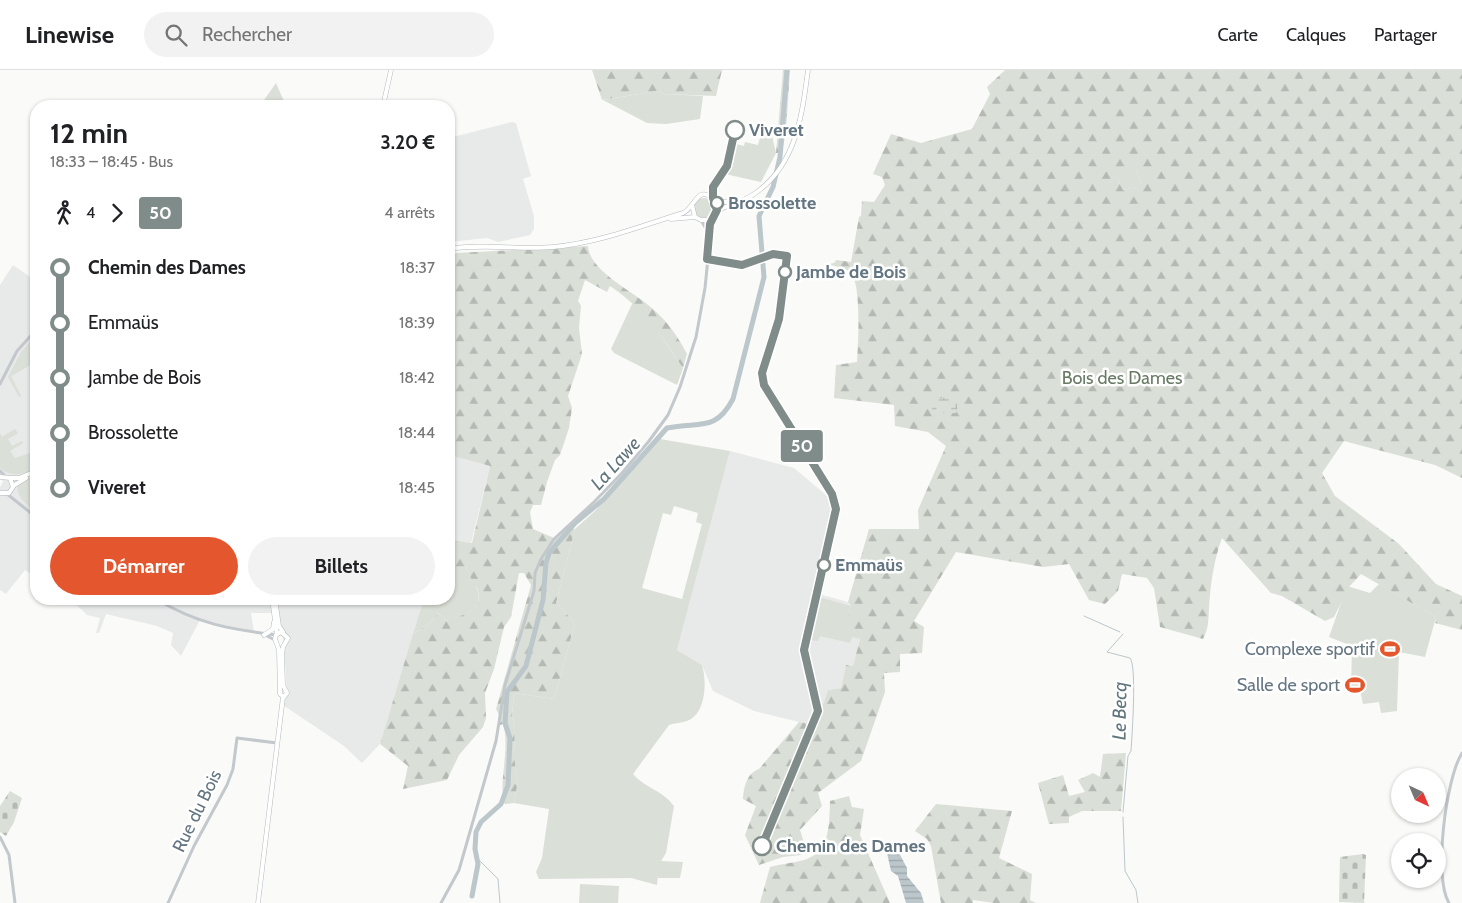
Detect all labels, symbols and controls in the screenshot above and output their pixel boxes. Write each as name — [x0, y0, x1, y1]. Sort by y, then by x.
search box — [144, 12, 494, 57]
text: Linewise — [25, 20, 114, 49]
icon: search — [162, 21, 190, 49]
text: Rechercher — [202, 23, 292, 46]
text: Carte — [1217, 24, 1258, 46]
text: Calques — [1286, 24, 1346, 46]
text: Partager — [1374, 24, 1437, 46]
text: 12 min — [50, 116, 128, 150]
place label: Viveret — [749, 119, 804, 141]
marker: Viveret — [725, 120, 745, 140]
text: 3.20 € — [381, 131, 435, 154]
text: 18:33 – 18:45 · Bus — [50, 152, 173, 171]
place label: Brossolette — [728, 192, 816, 214]
marker: Brossolette — [710, 196, 724, 210]
icon: walk — [50, 199, 78, 227]
icon: forward — [103, 199, 131, 227]
text: 50 — [149, 202, 172, 224]
text: 4 — [86, 203, 95, 222]
text: 4 arrêts — [384, 203, 435, 222]
text: Chemin des Dames — [88, 256, 246, 279]
text: 18:37 — [400, 258, 435, 277]
place label: Jambe de Bois — [795, 261, 907, 283]
marker: Jambe de Bois — [778, 265, 792, 279]
text: Emmaüs — [88, 311, 159, 334]
text: 18:39 — [399, 313, 435, 332]
text: Jambe de Bois — [88, 366, 201, 389]
park label: Bois des Dames — [1062, 367, 1182, 389]
text: 18:42 — [399, 368, 435, 387]
text: Brossolette — [88, 421, 178, 444]
text: 18:44 — [398, 423, 435, 442]
line badge: 50 — [780, 430, 824, 462]
water label: La Lawe — [586, 432, 645, 495]
text: 50 — [791, 435, 813, 457]
text: Viveret — [88, 476, 146, 499]
text: 18:45 — [399, 478, 435, 497]
button: Démarrer — [50, 537, 238, 595]
button: Billets — [248, 537, 435, 595]
place label: Emmaüs — [835, 554, 903, 576]
marker: Emmaüs — [817, 558, 831, 572]
place label: Complexe sportif — [1245, 638, 1375, 660]
sports icon: Complexe sportif — [1379, 638, 1401, 660]
place label: Salle de sport — [1237, 674, 1340, 696]
sports icon: Salle de sport — [1344, 674, 1366, 696]
water label: Le Becq — [1107, 682, 1132, 740]
street label: Rue du Bois — [168, 766, 226, 856]
north arrow — [1391, 768, 1446, 822]
map controls — [1391, 768, 1446, 888]
button: locate — [1391, 833, 1446, 888]
place label: Chemin des Dames — [776, 835, 926, 857]
marker: Chemin des Dames — [752, 836, 772, 856]

